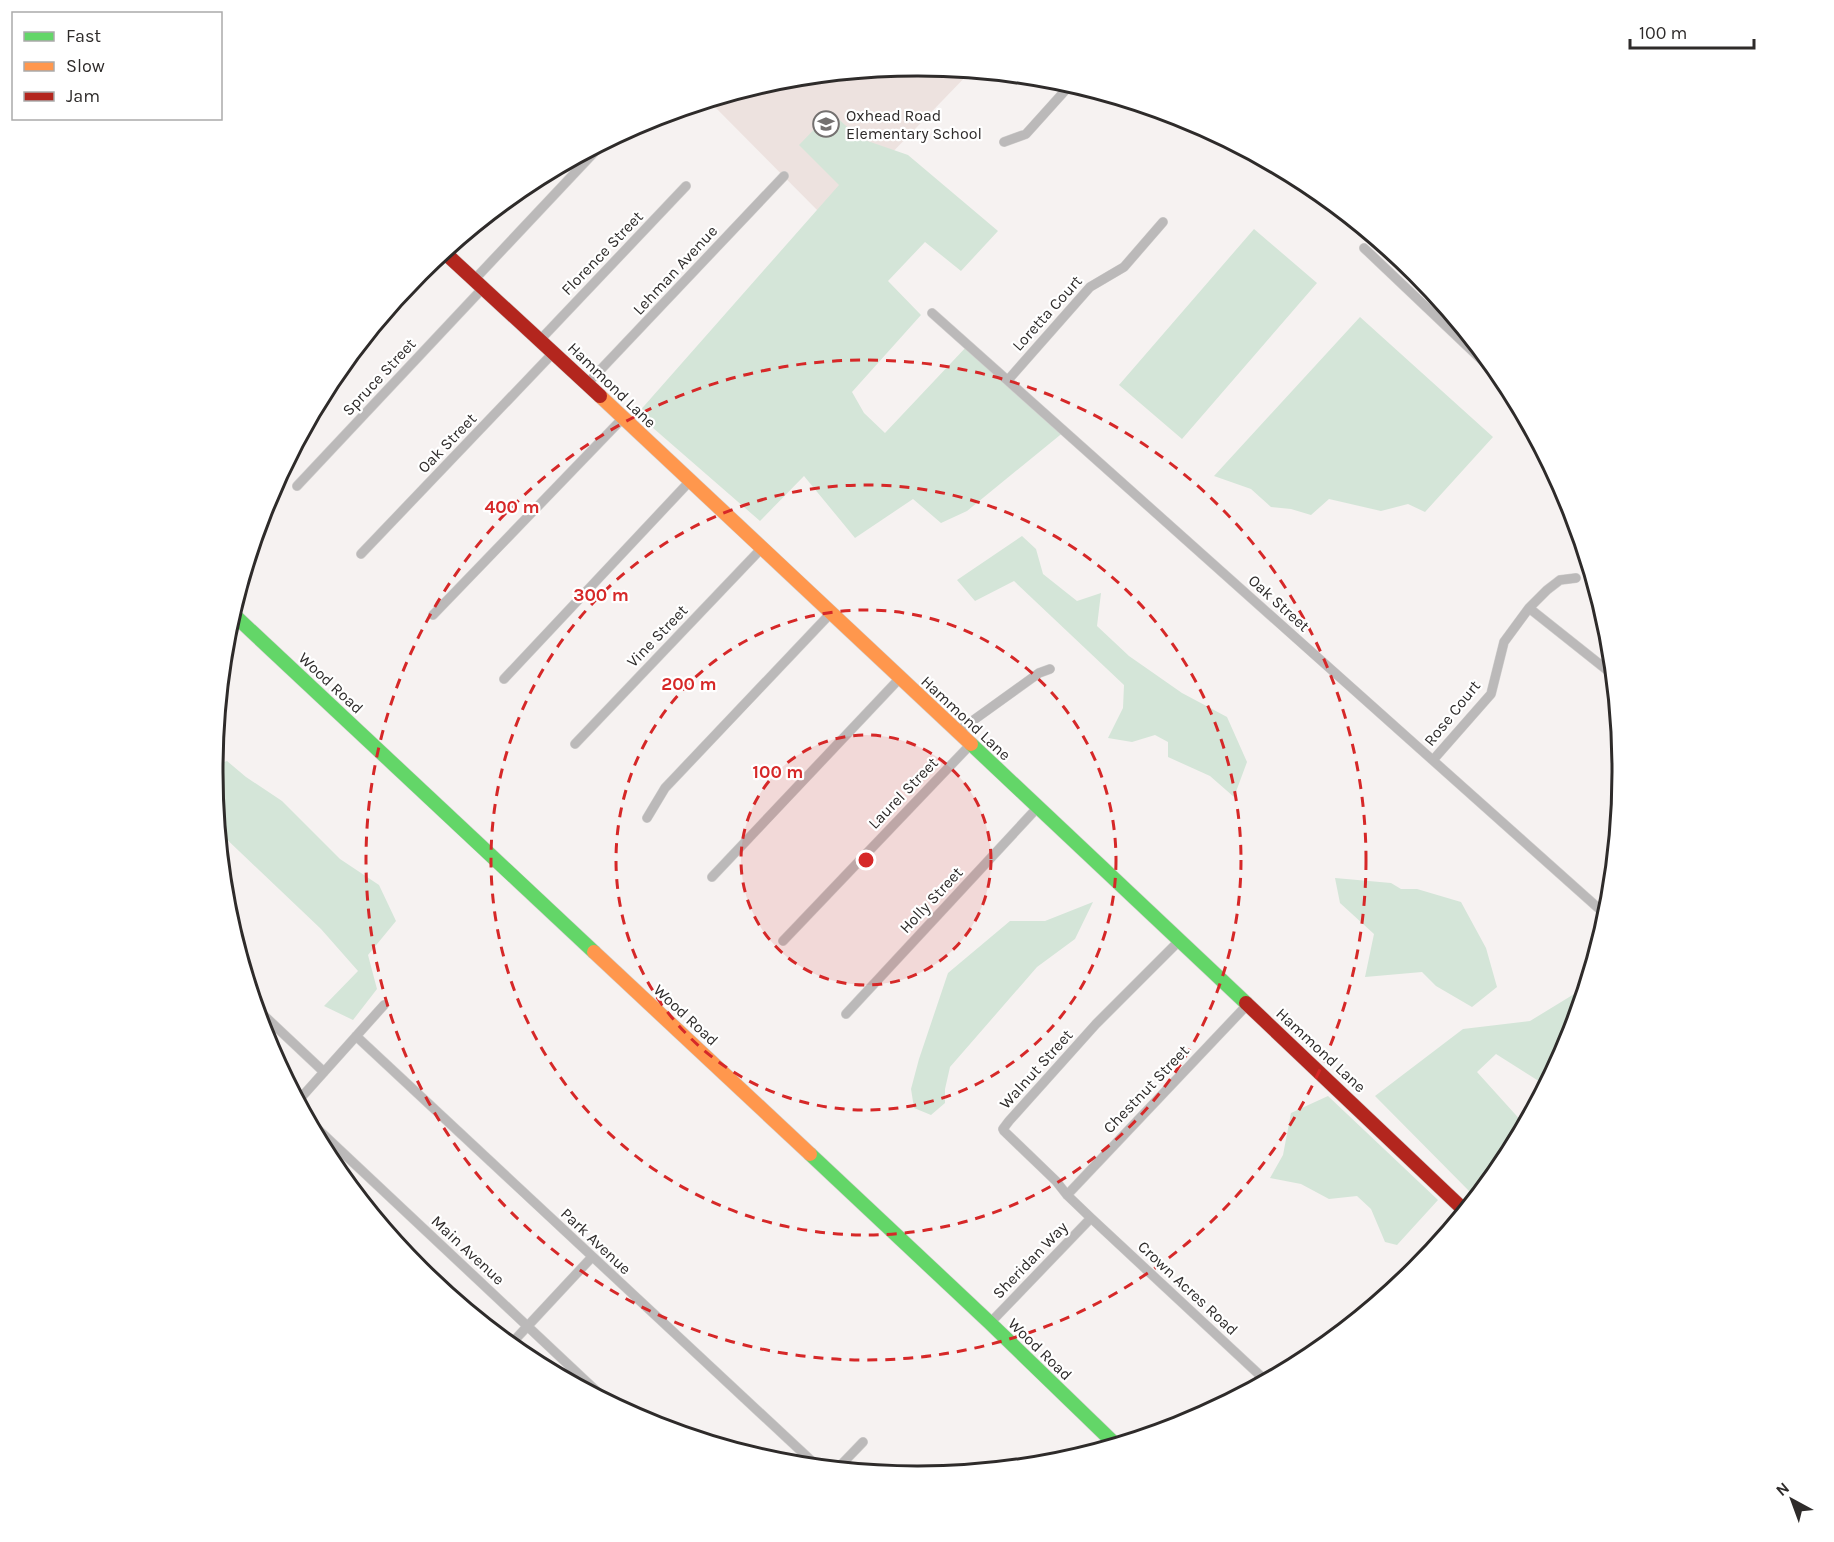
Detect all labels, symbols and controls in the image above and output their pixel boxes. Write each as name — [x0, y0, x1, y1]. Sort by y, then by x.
legend — [12, 12, 222, 120]
scale bar — [1630, 12, 1754, 50]
text: 100 m — [1639, 22, 1687, 44]
text: Fast — [66, 25, 101, 47]
text: Slow — [66, 55, 105, 77]
text: Jam — [66, 85, 100, 107]
place label: Oxhead Road Elementary School — [846, 106, 982, 143]
school or university icon: Oxhead Road Elementary School — [811, 109, 841, 139]
street label: Florence Street — [557, 207, 647, 299]
street label: Lehman Avenue — [629, 221, 721, 319]
street label: Loretta Court — [1008, 271, 1086, 355]
street label: Spruce Street — [338, 334, 420, 420]
street label: Hammond Lane — [564, 338, 660, 432]
street label: Oak Street — [414, 409, 480, 477]
text: 400 m — [484, 496, 540, 518]
street label: Oak Street — [1244, 571, 1314, 635]
text: 300 m — [573, 584, 629, 606]
street label: Vine Street — [623, 601, 691, 671]
street label: Wood Road — [295, 648, 367, 718]
street label: Hammond Lane — [917, 672, 1015, 764]
text: 200 m — [661, 673, 717, 695]
street label: Rose Court — [1420, 676, 1484, 750]
street label: Laurel Street — [864, 753, 942, 833]
text: 100 m — [753, 761, 803, 783]
centre of rings — [856, 850, 876, 870]
street label: Holly Street — [896, 863, 966, 937]
street label: Wood Road — [650, 980, 722, 1050]
street label: Hammond Lane — [1272, 1004, 1370, 1096]
street label: Walnut Street — [995, 1025, 1077, 1113]
street label: Chestnut Street — [1099, 1041, 1193, 1137]
street label: Park Avenue — [557, 1204, 635, 1278]
street label: Main Avenue — [427, 1211, 509, 1289]
street label: Sheridan Way — [988, 1217, 1072, 1303]
street label: Crown Acres Road — [1134, 1237, 1242, 1339]
street label: Wood Road — [1004, 1314, 1076, 1384]
north arrow — [1762, 1470, 1822, 1530]
text: N — [1772, 1478, 1793, 1500]

